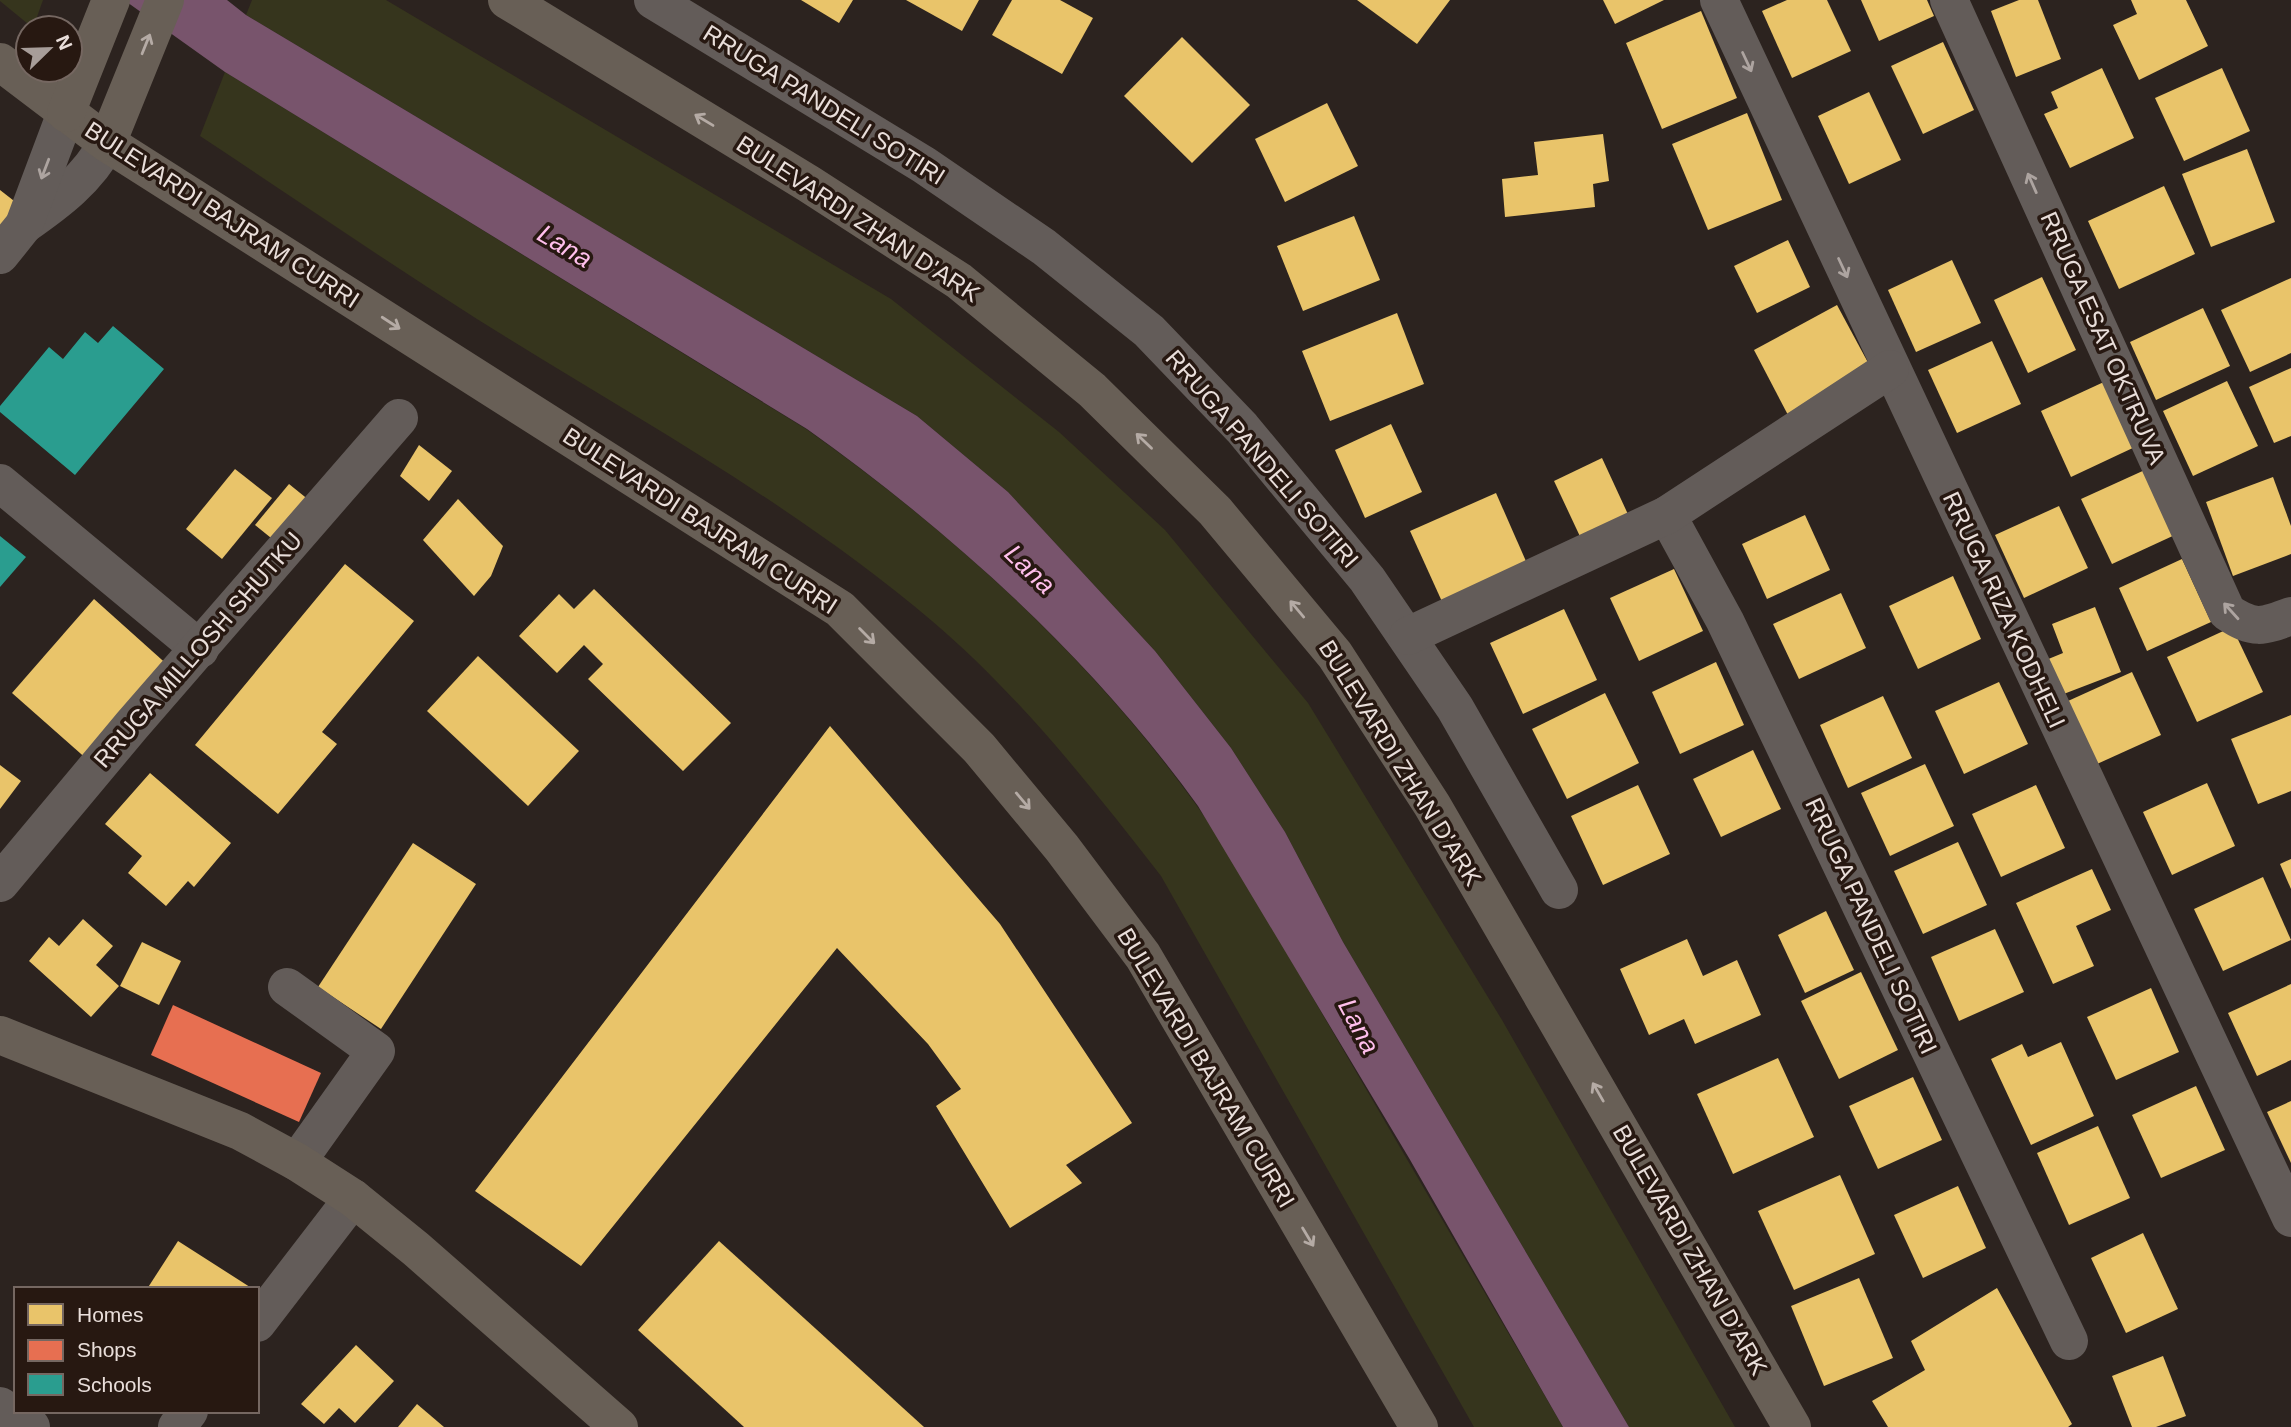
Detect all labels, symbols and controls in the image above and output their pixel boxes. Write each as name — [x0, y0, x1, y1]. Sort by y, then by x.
north arrow — [14, 14, 84, 84]
street label: RRUGA PANDELI SOTIRI — [699, 19, 950, 190]
text: N — [52, 32, 77, 53]
one-way arrow — [141, 34, 154, 56]
one-way arrow — [1741, 51, 1755, 72]
one-way arrow — [694, 113, 714, 127]
street label: BULEVARDI BAJRAM CURRI — [80, 116, 364, 313]
street label: BULEVARDI ZHAN D'ARK — [732, 130, 985, 307]
one-way arrow — [38, 158, 50, 179]
one-way arrow — [2025, 173, 2038, 194]
street label: RRUGA ESAT OKTRUVA — [2036, 207, 2171, 468]
water label: Lana — [532, 218, 598, 274]
one-way arrow — [1837, 257, 1851, 278]
one-way arrow — [380, 317, 400, 331]
street label: RRUGA PANDELI SOTIRI — [1160, 344, 1364, 573]
street label: BULEVARDI BAJRAM CURRI — [558, 422, 842, 619]
one-way arrow — [1136, 432, 1153, 449]
street label: RRUGA RIZA KODHELI — [1938, 487, 2071, 732]
street label: RRUGA MILLOSH SHUTKU — [88, 527, 307, 773]
water label: Lana — [999, 538, 1061, 600]
one-way arrow — [1289, 600, 1305, 618]
one-way arrow — [2223, 602, 2239, 620]
one-way arrow — [858, 627, 875, 644]
street label: BULEVARDI ZHAN D'ARK — [1314, 635, 1487, 890]
one-way arrow — [1015, 792, 1031, 810]
street label: RRUGA PANDELI SOTIRI — [1800, 793, 1943, 1058]
street label: BULEVARDI BAJRAM CURRI — [1112, 923, 1301, 1212]
water label: Lana — [1332, 993, 1386, 1059]
one-way arrow — [1591, 1083, 1605, 1103]
street label: BULEVARDI ZHAN D'ARK — [1608, 1120, 1773, 1380]
one-way arrow — [1301, 1226, 1315, 1246]
legend — [14, 1287, 259, 1413]
text: Homes — [77, 1303, 144, 1326]
text: Shops — [77, 1338, 137, 1361]
text: Schools — [77, 1373, 152, 1396]

